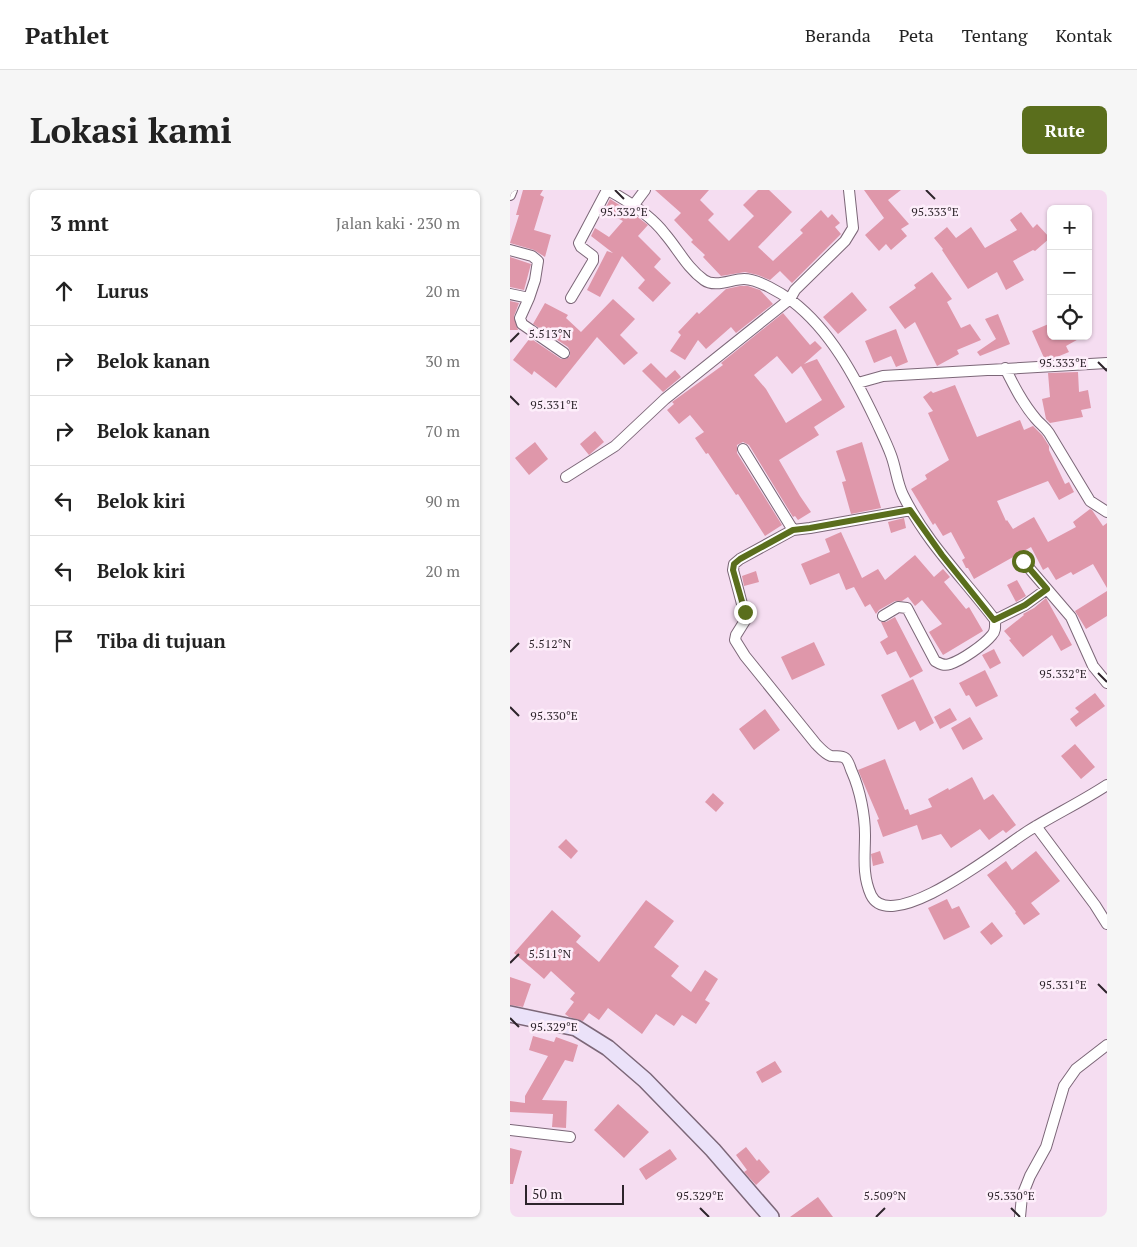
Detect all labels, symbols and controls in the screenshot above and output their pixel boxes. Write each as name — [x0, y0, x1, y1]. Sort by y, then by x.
text: Pathlet — [25, 19, 109, 51]
text: Beranda — [805, 23, 871, 47]
text: Peta — [899, 23, 934, 47]
text: Tentang — [962, 23, 1028, 47]
text: Kontak — [1056, 23, 1112, 47]
button: Rute — [1022, 106, 1107, 154]
text: Lokasi kami — [30, 107, 232, 153]
text: 95.332°E — [600, 204, 648, 219]
text: 95.333°E — [911, 204, 959, 219]
map controls — [1047, 205, 1092, 340]
button: + — [1047, 205, 1092, 250]
text: 3 mnt — [50, 209, 109, 237]
text: Jalan kaki · 230 m — [336, 212, 460, 234]
button: − — [1047, 250, 1092, 295]
icon: ahead — [50, 277, 78, 305]
text: Lurus — [97, 278, 149, 303]
text: 20 m — [425, 280, 460, 302]
button: locate — [1047, 295, 1092, 340]
text: 5.513°N — [529, 326, 572, 341]
icon: right — [50, 347, 78, 375]
text: Belok kanan — [97, 348, 210, 373]
text: 30 m — [425, 350, 460, 372]
text: 95.333°E — [1039, 355, 1087, 370]
text: 95.331°E — [530, 397, 578, 412]
icon: right — [50, 417, 78, 445]
text: Belok kanan — [97, 418, 210, 443]
text: 70 m — [425, 420, 460, 442]
icon: left — [50, 487, 78, 515]
text: Belok kiri — [97, 488, 185, 513]
text: 90 m — [425, 490, 460, 512]
route start — [1012, 550, 1035, 573]
icon: left — [50, 557, 78, 585]
text: Belok kiri — [97, 558, 185, 583]
text: 20 m — [425, 560, 460, 582]
route end — [734, 601, 757, 624]
icon: arrive — [50, 627, 78, 655]
text: Tiba di tujuan — [97, 628, 226, 653]
text: 5.512°N — [529, 636, 572, 651]
text: 95.332°E — [1039, 666, 1087, 681]
text: 95.330°E — [530, 708, 578, 723]
text: 5.511°N — [529, 946, 572, 961]
text: 95.331°E — [1039, 977, 1087, 992]
text: 95.329°E — [530, 1019, 578, 1034]
scale bar — [525, 1182, 624, 1205]
text: 50 m — [532, 1184, 562, 1203]
text: 95.329°E — [676, 1188, 724, 1203]
text: 5.509°N — [864, 1188, 907, 1203]
text: 95.330°E — [987, 1188, 1035, 1203]

